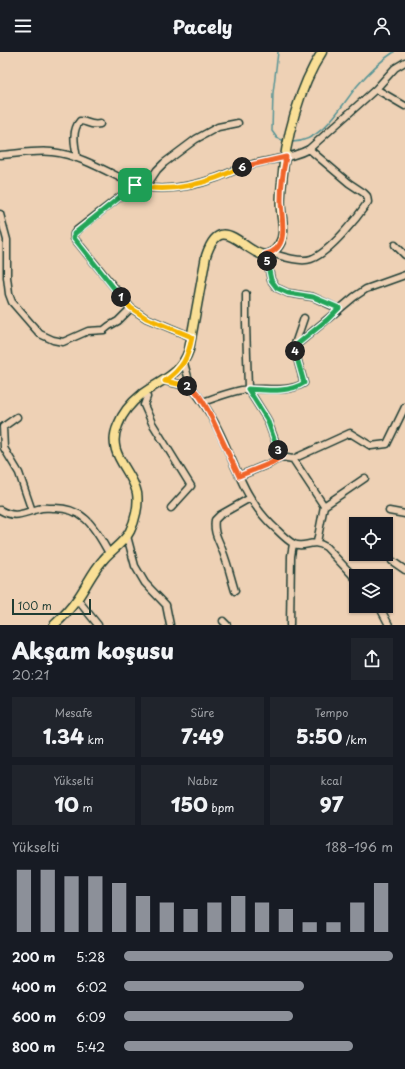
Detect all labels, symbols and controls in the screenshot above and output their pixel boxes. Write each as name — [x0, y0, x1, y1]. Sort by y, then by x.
text: Pacely — [173, 13, 232, 40]
icon: menu — [12, 15, 34, 37]
icon: person — [371, 15, 393, 37]
pin: 6 — [232, 157, 252, 177]
text: 6 — [238, 158, 246, 175]
pin — [118, 168, 152, 202]
icon: arrive — [124, 174, 146, 196]
pin: 5 — [257, 251, 277, 271]
text: 5 — [263, 252, 271, 269]
pin: 1 — [111, 287, 131, 307]
text: 1 — [118, 288, 124, 305]
pin: 4 — [285, 341, 305, 361]
text: 4 — [291, 342, 299, 359]
pin: 2 — [177, 376, 197, 396]
text: 2 — [183, 377, 191, 394]
pin: 3 — [268, 440, 288, 460]
text: 3 — [274, 441, 282, 458]
map controls — [349, 517, 393, 613]
button: locate — [349, 517, 393, 561]
button: layers — [349, 569, 393, 613]
scale bar — [12, 597, 91, 616]
text: 100 m — [18, 597, 52, 614]
text: Akşam koşusu — [12, 633, 174, 666]
button: share — [351, 638, 393, 680]
text: 20:21 — [12, 665, 49, 684]
text: Mesafe — [55, 704, 92, 721]
text: Süre — [190, 704, 215, 721]
text: Tempo — [315, 704, 348, 721]
text: 1.34 — [43, 721, 84, 751]
text: 7:49 — [181, 721, 224, 751]
text: 5:50 — [296, 721, 342, 751]
text: km — [84, 731, 104, 748]
text: /km — [342, 731, 367, 748]
text: Yükselti — [53, 772, 94, 789]
text: Nabız — [187, 772, 218, 789]
text: kcal — [321, 772, 342, 789]
text: 10 — [54, 789, 79, 819]
text: 150 — [171, 789, 208, 819]
text: 97 — [320, 789, 343, 819]
text: m — [79, 799, 93, 816]
text: bpm — [208, 799, 234, 816]
text: Yükselti — [12, 837, 60, 856]
text: 188–196 m — [325, 837, 393, 856]
text: 200 m — [12, 947, 56, 966]
text: 5:28 — [76, 947, 105, 966]
text: 400 m — [12, 977, 56, 996]
text: 6:02 — [76, 977, 107, 996]
text: 600 m — [12, 1007, 56, 1026]
text: 6:09 — [76, 1007, 106, 1026]
text: 800 m — [12, 1037, 55, 1056]
text: 5:42 — [76, 1037, 105, 1056]

